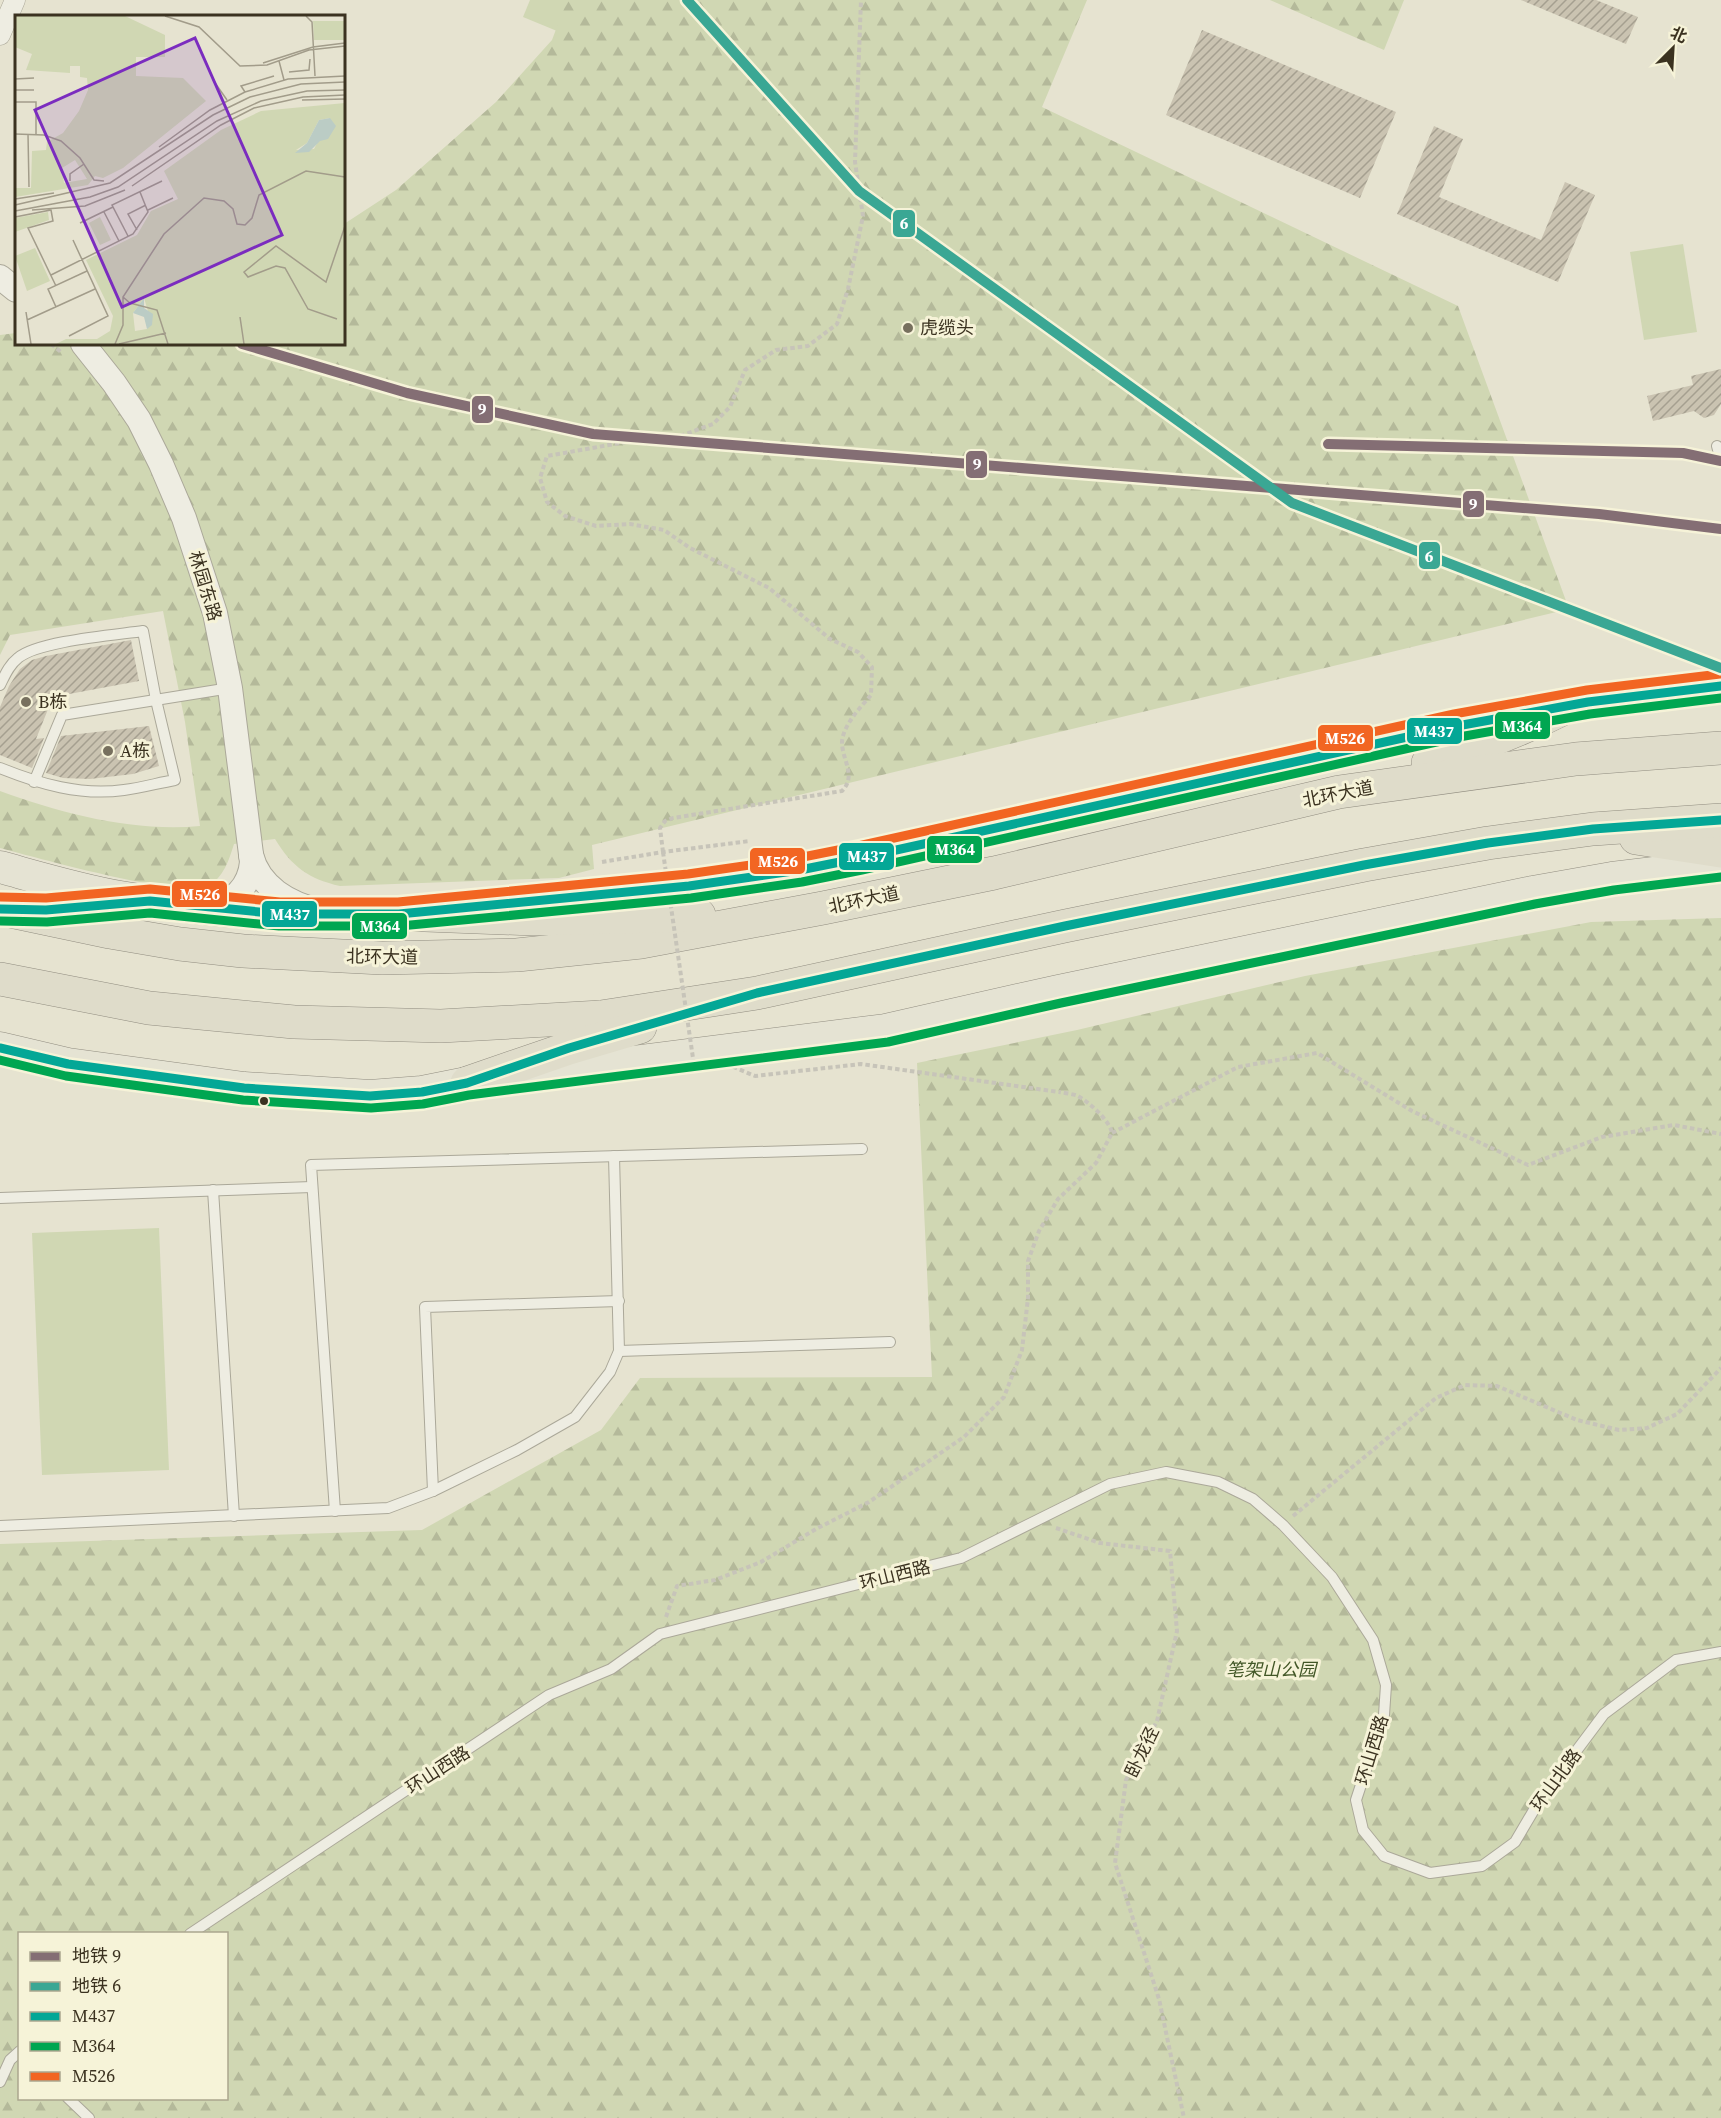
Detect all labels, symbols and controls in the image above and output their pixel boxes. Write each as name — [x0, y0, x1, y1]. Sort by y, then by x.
inset map — [15, 15, 345, 345]
north arrow — [1643, 18, 1703, 78]
text: 北 — [1667, 21, 1691, 48]
line badge: 6 — [892, 209, 916, 238]
text: 6 — [900, 212, 909, 234]
place label: 虎缆头 — [920, 315, 974, 340]
marker: 虎缆头 — [901, 321, 915, 335]
line badge: 9 — [471, 395, 494, 424]
text: 9 — [478, 398, 487, 420]
line badge: 9 — [965, 450, 988, 479]
text: 9 — [973, 453, 982, 475]
line badge: 9 — [1462, 490, 1485, 518]
text: 9 — [1469, 493, 1478, 515]
line badge: 6 — [1418, 541, 1441, 570]
text: 6 — [1425, 545, 1434, 567]
street label: 林园东路 — [183, 548, 228, 624]
place label: B栋 — [38, 689, 67, 714]
marker: B栋 — [19, 695, 33, 709]
line badge: M364 — [1494, 711, 1551, 740]
text: M364 — [1502, 715, 1543, 737]
line badge: M437 — [1406, 717, 1463, 745]
text: M437 — [1414, 720, 1455, 742]
line badge: M526 — [1317, 724, 1374, 752]
text: M526 — [1325, 727, 1366, 749]
place label: A栋 — [120, 738, 150, 763]
marker: A栋 — [101, 744, 115, 758]
street label: 北环大道 — [1300, 774, 1376, 813]
line badge: M364 — [926, 835, 983, 864]
text: M364 — [935, 838, 976, 860]
line badge: M437 — [838, 842, 895, 871]
text: M437 — [847, 845, 888, 867]
line badge: M526 — [749, 847, 806, 875]
text: M526 — [758, 850, 799, 872]
line badge: M526 — [171, 880, 228, 908]
street label: 北环大道 — [826, 880, 902, 919]
text: M526 — [180, 883, 221, 905]
line badge: M437 — [261, 900, 318, 928]
text: M437 — [270, 903, 311, 925]
line badge: M364 — [351, 912, 408, 940]
text: M364 — [360, 915, 401, 937]
street label: 北环大道 — [346, 943, 418, 970]
unlabelled marker — [258, 1095, 270, 1107]
street label: 环山西路 — [857, 1554, 933, 1595]
park label: 笔架山公园 — [1226, 1657, 1319, 1682]
street label: 环山西路 — [1349, 1712, 1394, 1788]
street label: 卧龙径 — [1118, 1722, 1165, 1782]
street label: 环山西路 — [401, 1739, 475, 1800]
street label: 环山北路 — [1524, 1743, 1587, 1816]
legend — [18, 1932, 228, 2100]
text: 地铁 9 — [72, 1943, 121, 1968]
text: 地铁 6 — [72, 1973, 121, 1998]
text: M437 — [72, 2003, 115, 2028]
text: M364 — [72, 2033, 115, 2058]
text: M526 — [72, 2063, 115, 2088]

